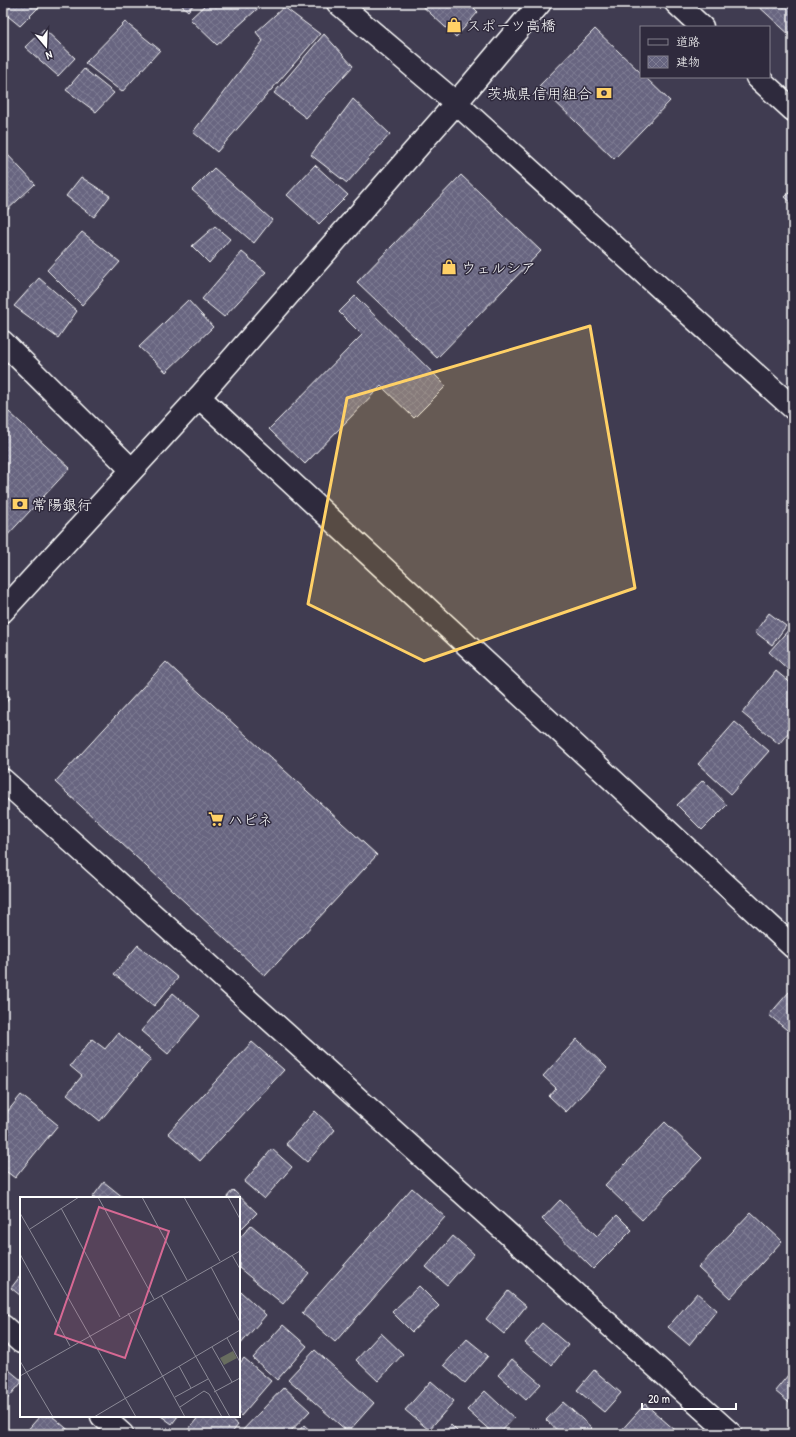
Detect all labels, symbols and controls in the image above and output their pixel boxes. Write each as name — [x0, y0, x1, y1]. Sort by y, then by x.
place label: スポーツ高橋 — [466, 15, 556, 36]
shop icon: スポーツ高橋 — [445, 16, 463, 34]
north arrow — [26, 26, 66, 66]
legend — [640, 26, 770, 78]
text: 道路 — [676, 33, 700, 50]
text: N — [44, 48, 54, 63]
text: 建物 — [676, 53, 700, 70]
place label: 茨城県信用組合 — [487, 83, 592, 104]
bank icon: 茨城県信用組合 — [595, 84, 613, 102]
place label: ウェルシア — [461, 257, 536, 278]
shop icon: ウェルシア — [440, 258, 458, 276]
place label: 常陽銀行 — [32, 494, 92, 515]
bank icon: 常陽銀行 — [11, 495, 29, 513]
place label: ハピネ — [228, 809, 273, 830]
supermarket icon: ハピネ — [207, 810, 225, 828]
inset map — [20, 1197, 240, 1417]
scale bar — [642, 1385, 736, 1411]
text: 20 m — [648, 1390, 670, 1407]

